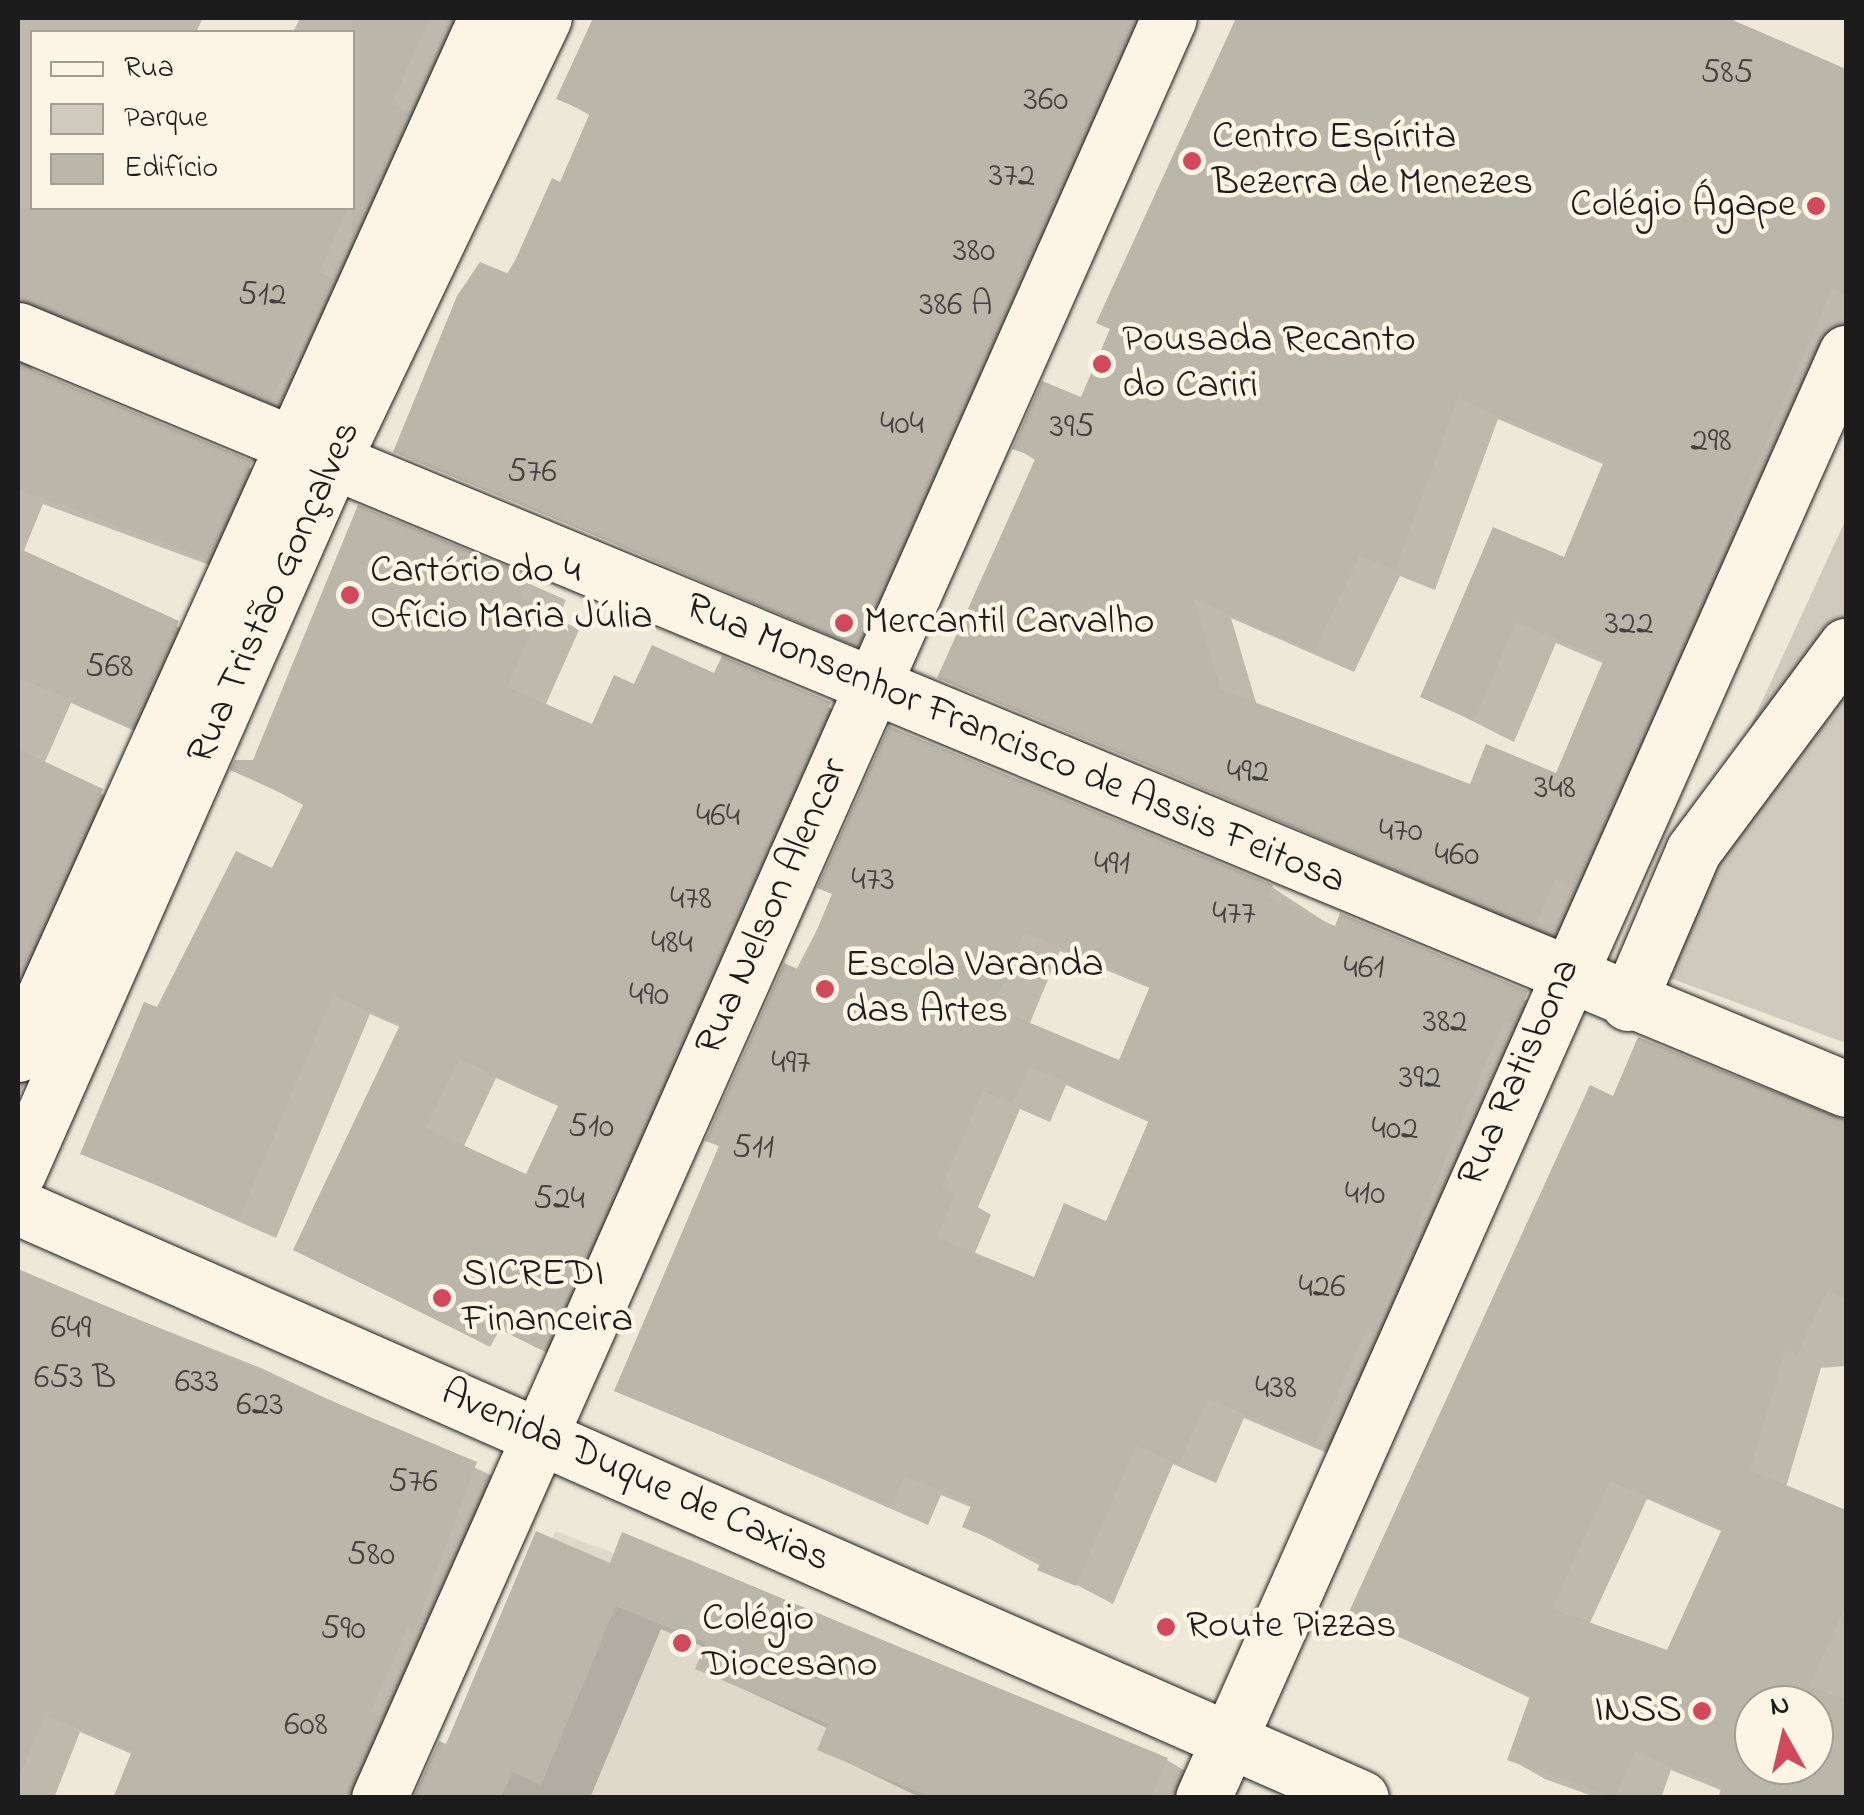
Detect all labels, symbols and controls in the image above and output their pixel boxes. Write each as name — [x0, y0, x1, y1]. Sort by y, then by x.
legend — [30, 30, 355, 210]
text: Rua — [124, 47, 174, 91]
house number: 585 — [1700, 53, 1754, 95]
house number: 360 — [1024, 80, 1068, 122]
text: Parque — [124, 97, 208, 141]
place label: Centro Espírita Bezerra de Menezes — [1212, 114, 1533, 208]
text: Edifício — [124, 147, 218, 191]
marker: Centro Espírita Bezerra de Menezes — [1181, 150, 1203, 172]
house number: 372 — [989, 156, 1035, 198]
place label: Colégio Ágape — [1570, 182, 1796, 230]
marker: Colégio Ágape — [1805, 195, 1827, 217]
house number: 380 — [953, 231, 995, 273]
house number: 512 — [238, 275, 286, 317]
house number: 386 A — [919, 285, 993, 327]
place label: Pousada Recanto do Cariri — [1122, 317, 1416, 411]
marker: Pousada Recanto do Cariri — [1091, 353, 1113, 375]
house number: 404 — [880, 404, 924, 446]
house number: 395 — [1049, 407, 1095, 449]
street label: Rua Tristão Gonçalves — [178, 414, 372, 772]
house number: 298 — [1690, 421, 1732, 463]
house number: 576 — [507, 452, 557, 494]
place label: Cartório do 4 Ofício Maria Júlia — [370, 548, 653, 642]
marker: Cartório do 4 Ofício Maria Júlia — [339, 584, 361, 606]
street label: Rua Monsenhor Francisco de Assis Feitosa — [678, 584, 1352, 906]
place label: Mercantil Carvalho — [864, 599, 1155, 647]
house number: 322 — [1604, 604, 1654, 646]
marker: Mercantil Carvalho — [833, 612, 855, 634]
house number: 568 — [85, 647, 133, 689]
street label: Rua Nelson Alencar — [686, 751, 860, 1063]
house number: 492 — [1227, 752, 1269, 794]
house number: 348 — [1534, 768, 1576, 810]
house number: 464 — [696, 796, 740, 838]
house number: 470 — [1379, 811, 1423, 853]
house number: 460 — [1435, 835, 1479, 877]
house number: 491 — [1094, 844, 1130, 886]
house number: 473 — [851, 860, 895, 902]
house number: 478 — [670, 879, 712, 921]
house number: 477 — [1212, 894, 1256, 936]
house number: 484 — [651, 923, 693, 965]
place label: Escola Varanda das Artes — [845, 942, 1103, 1036]
house number: 461 — [1344, 948, 1384, 990]
street label: Rua Ratisbona — [1448, 952, 1592, 1194]
house number: 490 — [629, 975, 669, 1017]
marker: Escola Varanda das Artes — [814, 978, 836, 1000]
house number: 382 — [1423, 1002, 1467, 1044]
house number: 497 — [771, 1043, 811, 1085]
house number: 392 — [1399, 1058, 1441, 1100]
house number: 510 — [568, 1107, 614, 1149]
house number: 402 — [1372, 1109, 1418, 1151]
house number: 511 — [732, 1128, 774, 1170]
house number: 410 — [1345, 1174, 1385, 1216]
house number: 524 — [533, 1179, 585, 1221]
place label: SICREDI Financeira — [462, 1251, 633, 1345]
house number: 426 — [1298, 1267, 1346, 1309]
marker: SICREDI Financeira — [431, 1287, 453, 1309]
house number: 649 — [51, 1308, 91, 1350]
house number: 653 B — [34, 1358, 116, 1400]
house number: 633 — [175, 1362, 219, 1404]
house number: 438 — [1255, 1368, 1297, 1410]
street label: Avenida Duque de Caxias — [433, 1370, 837, 1584]
house number: 623 — [236, 1385, 284, 1427]
house number: 576 — [388, 1462, 438, 1504]
house number: 580 — [347, 1535, 395, 1577]
place label: Colégio Diocesano — [702, 1596, 878, 1690]
place label: Route Pizzas — [1186, 1603, 1396, 1651]
house number: 590 — [320, 1609, 366, 1651]
marker: Route Pizzas — [1155, 1616, 1177, 1638]
marker: Colégio Diocesano — [671, 1632, 693, 1654]
north arrow — [1734, 1685, 1834, 1785]
text: N — [1768, 1685, 1792, 1728]
place label: INSS — [1594, 1687, 1682, 1735]
marker: INSS — [1691, 1700, 1713, 1722]
house number: 608 — [284, 1705, 328, 1747]

